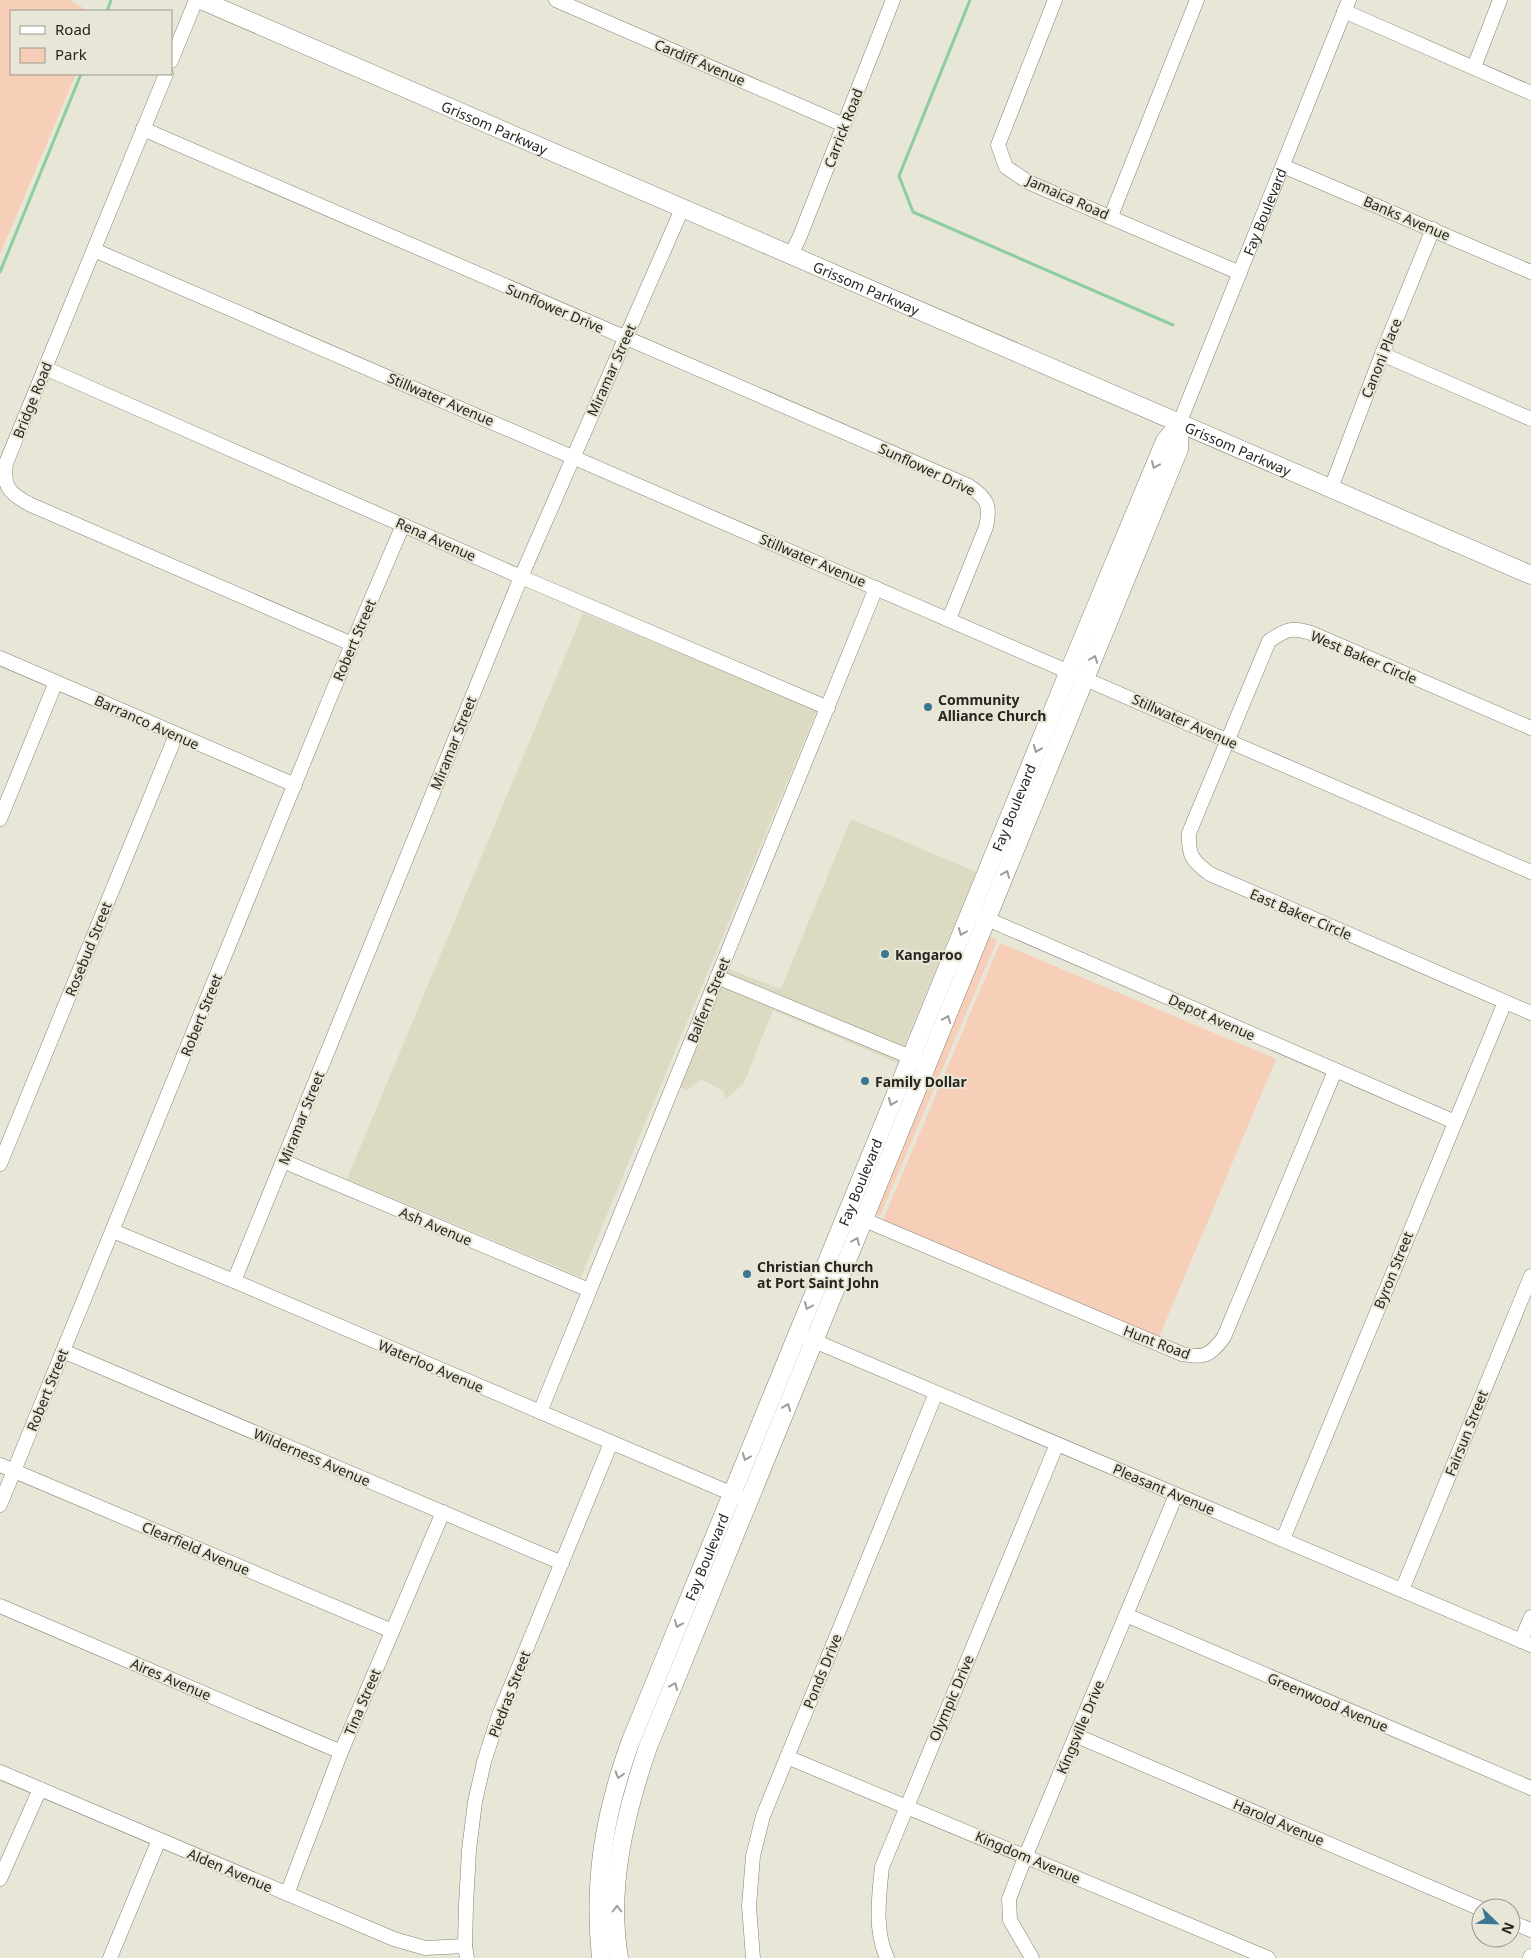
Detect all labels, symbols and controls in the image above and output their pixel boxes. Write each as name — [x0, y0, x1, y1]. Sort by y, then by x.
legend — [10, 10, 172, 75]
text: Road — [55, 19, 91, 39]
street label: Cardiff Avenue — [652, 34, 748, 90]
text: Park — [55, 44, 87, 64]
street label: Carrick Road — [819, 86, 867, 170]
street label: Grissom Parkway — [439, 96, 552, 159]
street label: Fay Boulevard — [1238, 165, 1290, 258]
street label: Jamaica Road — [1022, 170, 1112, 224]
street label: Banks Avenue — [1361, 191, 1453, 245]
street label: Grissom Parkway — [810, 256, 923, 319]
street label: Sunflower Drive — [503, 279, 607, 337]
street label: Canoni Place — [1356, 315, 1406, 401]
street label: Miramar Street — [582, 321, 640, 419]
street label: Bridge Road — [8, 359, 56, 441]
street label: Stillwater Avenue — [385, 368, 497, 430]
street label: Grissom Parkway — [1182, 417, 1295, 480]
street label: Sunflower Drive — [876, 438, 978, 500]
one-way arrow — [1151, 460, 1161, 469]
street label: Rena Avenue — [393, 513, 479, 565]
street label: Stillwater Avenue — [757, 529, 869, 591]
street label: Robert Street — [328, 596, 380, 684]
street label: West Baker Circle — [1308, 626, 1420, 688]
one-way arrow — [1088, 655, 1098, 663]
street label: Stillwater Avenue — [1129, 689, 1241, 753]
street label: Barranco Avenue — [92, 690, 202, 754]
place label: Community Alliance Church — [938, 690, 1046, 725]
street label: Miramar Street — [426, 693, 480, 793]
marker: Community Alliance Church — [922, 701, 934, 713]
one-way arrow — [1033, 744, 1043, 753]
street label: Fay Boulevard — [987, 761, 1039, 854]
one-way arrow — [1000, 870, 1010, 879]
street label: East Baker Circle — [1247, 884, 1355, 944]
street label: Rosebud Street — [60, 899, 116, 999]
one-way arrow — [958, 927, 969, 936]
place label: Kangaroo — [895, 945, 963, 964]
marker: Kangaroo — [879, 948, 891, 960]
street label: Balfern Street — [682, 955, 734, 1045]
street label: Robert Street — [176, 971, 226, 1059]
street label: Depot Avenue — [1166, 989, 1258, 1045]
one-way arrow — [940, 1015, 951, 1024]
street label: Miramar Street — [274, 1068, 328, 1168]
place label: Family Dollar — [875, 1072, 967, 1091]
marker: Family Dollar — [859, 1075, 871, 1087]
one-way arrow — [888, 1097, 899, 1106]
street label: Fay Boulevard — [833, 1136, 886, 1229]
street label: Ash Avenue — [397, 1202, 475, 1250]
street label: Byron Street — [1369, 1229, 1417, 1311]
one-way arrow — [850, 1237, 860, 1246]
place label: Christian Church at Port Saint John — [757, 1257, 879, 1292]
marker: Christian Church at Port Saint John — [741, 1268, 753, 1280]
one-way arrow — [803, 1301, 814, 1310]
street label: Hunt Road — [1121, 1321, 1193, 1363]
street label: Waterloo Avenue — [375, 1335, 487, 1397]
street label: Robert Street — [22, 1346, 72, 1434]
street label: Fairsun Street — [1440, 1387, 1492, 1479]
one-way arrow — [781, 1403, 792, 1412]
street label: Wilderness Avenue — [251, 1424, 373, 1490]
one-way arrow — [742, 1452, 753, 1461]
street label: Pleasant Avenue — [1110, 1459, 1218, 1519]
street label: Fay Boulevard — [680, 1510, 733, 1603]
street label: Clearfield Avenue — [139, 1517, 253, 1579]
one-way arrow — [674, 1619, 684, 1627]
street label: Ponds Drive — [798, 1631, 846, 1711]
street label: Piedras Street — [484, 1648, 534, 1740]
street label: Olympic Drive — [924, 1652, 978, 1744]
street label: Aires Avenue — [128, 1654, 214, 1704]
street label: Tina Street — [339, 1666, 385, 1738]
street label: Greenwood Avenue — [1265, 1668, 1391, 1736]
street label: Kingsville Drive — [1052, 1677, 1108, 1777]
one-way arrow — [667, 1682, 678, 1691]
one-way arrow — [615, 1770, 625, 1778]
street label: Harold Avenue — [1231, 1794, 1328, 1850]
street label: Kingdom Avenue — [973, 1826, 1084, 1888]
street label: Alden Avenue — [185, 1844, 275, 1896]
north arrow — [1471, 1898, 1521, 1948]
one-way arrow — [612, 1905, 622, 1913]
text: N — [1497, 1919, 1519, 1937]

